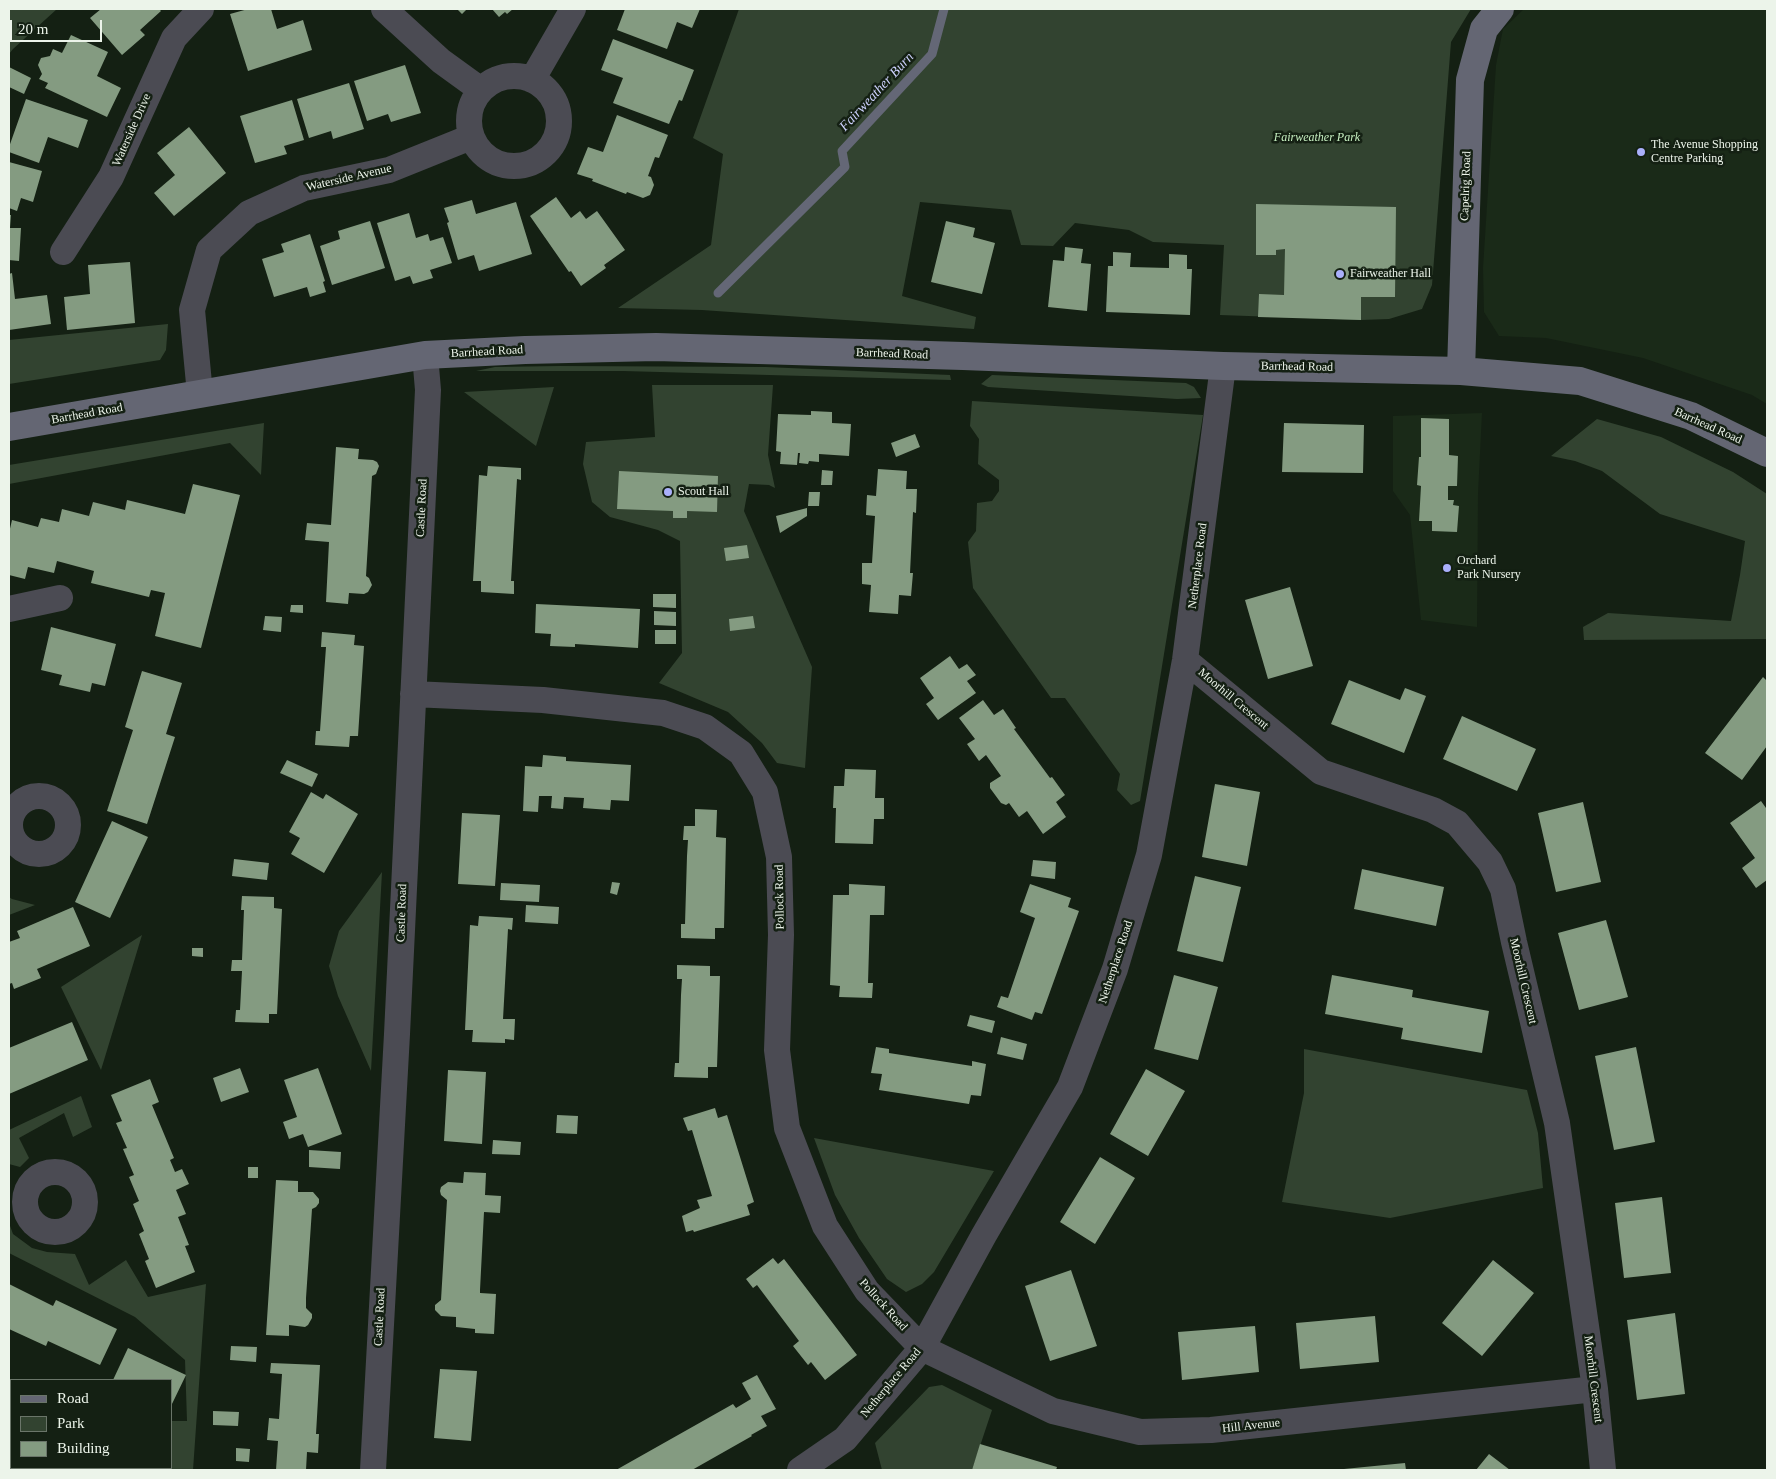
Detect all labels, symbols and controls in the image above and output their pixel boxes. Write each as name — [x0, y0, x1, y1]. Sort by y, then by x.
scale bar — [12, 10, 105, 42]
text: 20 m — [18, 21, 48, 37]
water label: Fairweather Burn — [836, 49, 918, 135]
street label: Waterside Drive — [110, 91, 154, 169]
park label: Fairweather Park — [1274, 131, 1360, 145]
place label: The Avenue Shopping Centre Parking — [1651, 138, 1758, 166]
marker: The Avenue Shopping Centre Parking — [1635, 146, 1647, 158]
street label: Capelrig Road — [1458, 151, 1474, 221]
street label: Waterside Avenue — [305, 161, 393, 195]
place label: Fairweather Hall — [1350, 267, 1431, 281]
marker: Fairweather Hall — [1334, 268, 1346, 280]
street label: Barrhead Road — [451, 343, 523, 361]
street label: Barrhead Road — [856, 346, 928, 362]
street label: Barrhead Road — [1261, 359, 1333, 375]
street label: Barrhead Road — [50, 401, 124, 427]
street label: Barrhead Road — [1672, 405, 1744, 447]
street label: Castle Road — [413, 479, 431, 537]
place label: Scout Hall — [678, 485, 729, 499]
marker: Scout Hall — [662, 486, 674, 498]
street label: Netherplace Road — [1186, 522, 1210, 610]
place label: Orchard Park Nursery — [1457, 554, 1521, 582]
marker: Orchard Park Nursery — [1441, 562, 1453, 574]
street label: Moorhill Crescent — [1195, 665, 1271, 733]
street label: Pollock Road — [772, 864, 788, 930]
street label: Castle Road — [394, 884, 410, 942]
street label: Netherplace Road — [1096, 919, 1136, 1005]
street label: Moorhill Crescent — [1506, 937, 1540, 1025]
street label: Pollock Road — [856, 1276, 910, 1334]
street label: Castle Road — [371, 1288, 389, 1346]
street label: Moorhill Crescent — [1581, 1335, 1605, 1423]
street label: Netherplace Road — [858, 1345, 924, 1421]
legend — [10, 1379, 172, 1469]
text: Road — [57, 1390, 89, 1406]
text: Park — [57, 1415, 85, 1431]
street label: Hill Avenue — [1221, 1416, 1281, 1436]
text: Building — [57, 1440, 110, 1456]

